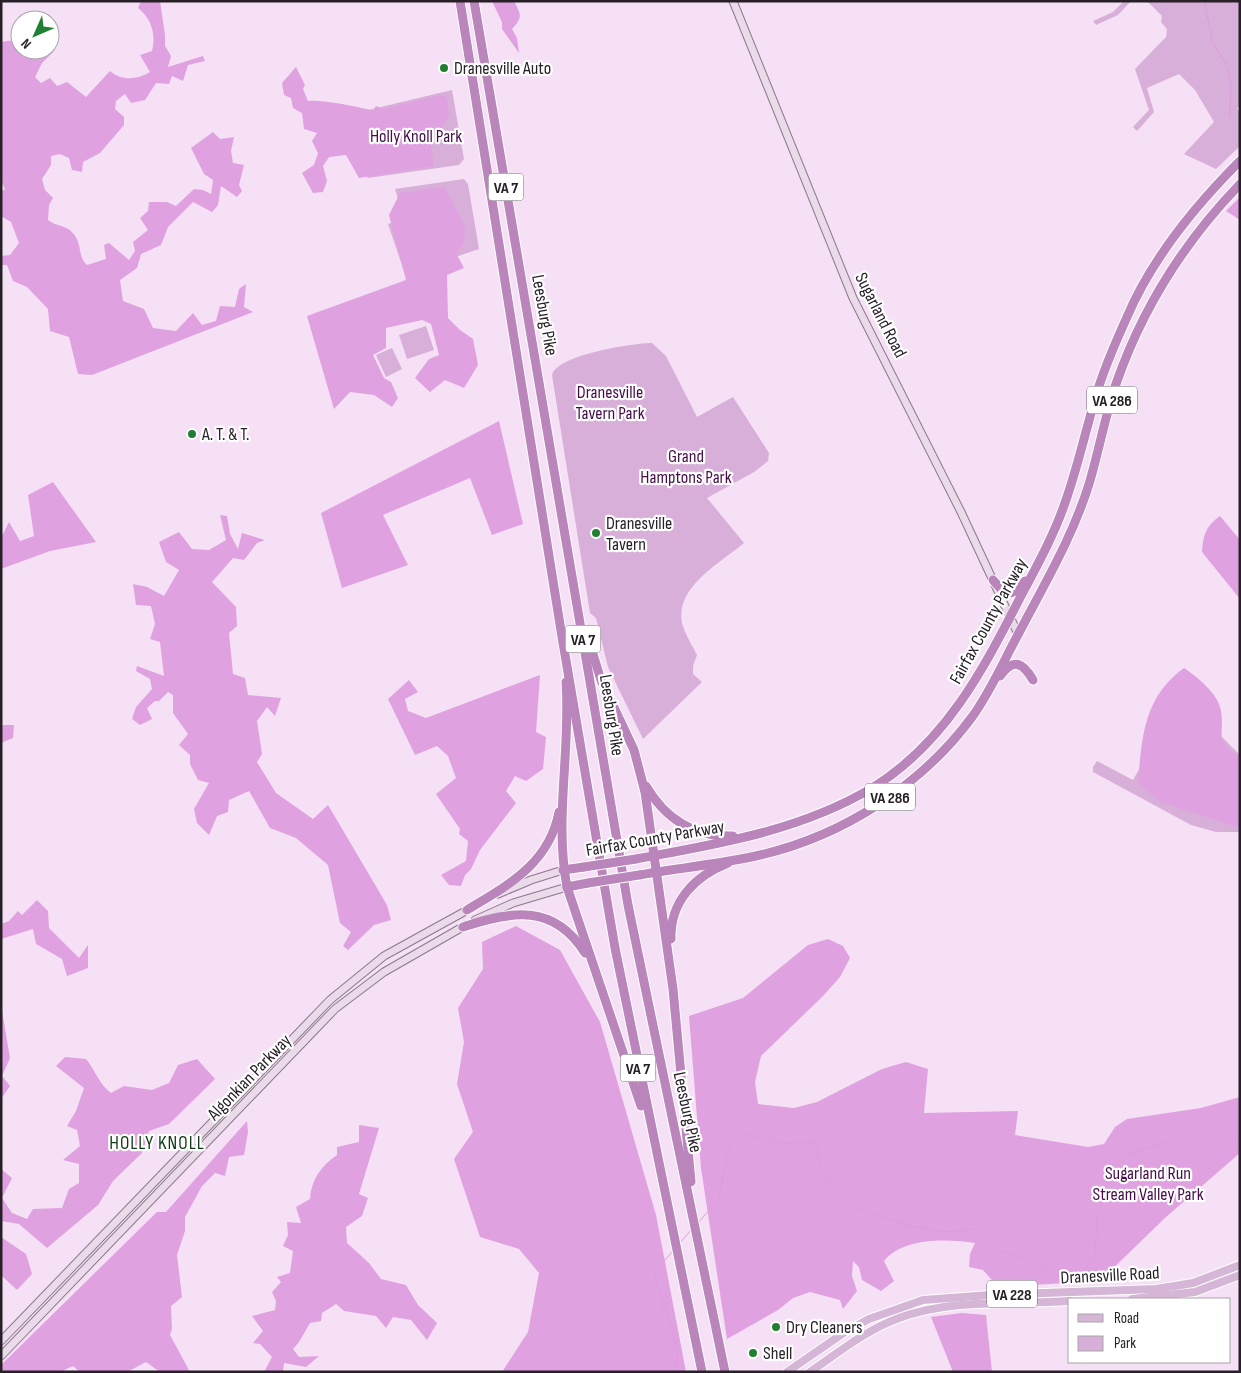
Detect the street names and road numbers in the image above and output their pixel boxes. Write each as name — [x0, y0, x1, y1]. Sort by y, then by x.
road number: VA 7 — [488, 173, 524, 200]
street label: Sugarland Road — [850, 269, 911, 361]
street label: Leesburg Pike — [527, 273, 562, 357]
road number: VA 286 — [1087, 386, 1137, 414]
street label: Fairfax County Parkway — [945, 555, 1032, 688]
road number: VA 7 — [566, 626, 600, 652]
street label: Leesburg Pike — [595, 673, 628, 757]
road number: VA 286 — [865, 784, 915, 810]
street label: Fairfax County Parkway — [584, 816, 726, 861]
street label: Algonkian Parkway — [202, 1030, 296, 1125]
road number: VA 7 — [620, 1054, 656, 1082]
street label: Leesburg Pike — [669, 1070, 706, 1154]
street label: Dranesville Road — [1060, 1262, 1160, 1289]
road number: VA 228 — [987, 1280, 1037, 1308]

